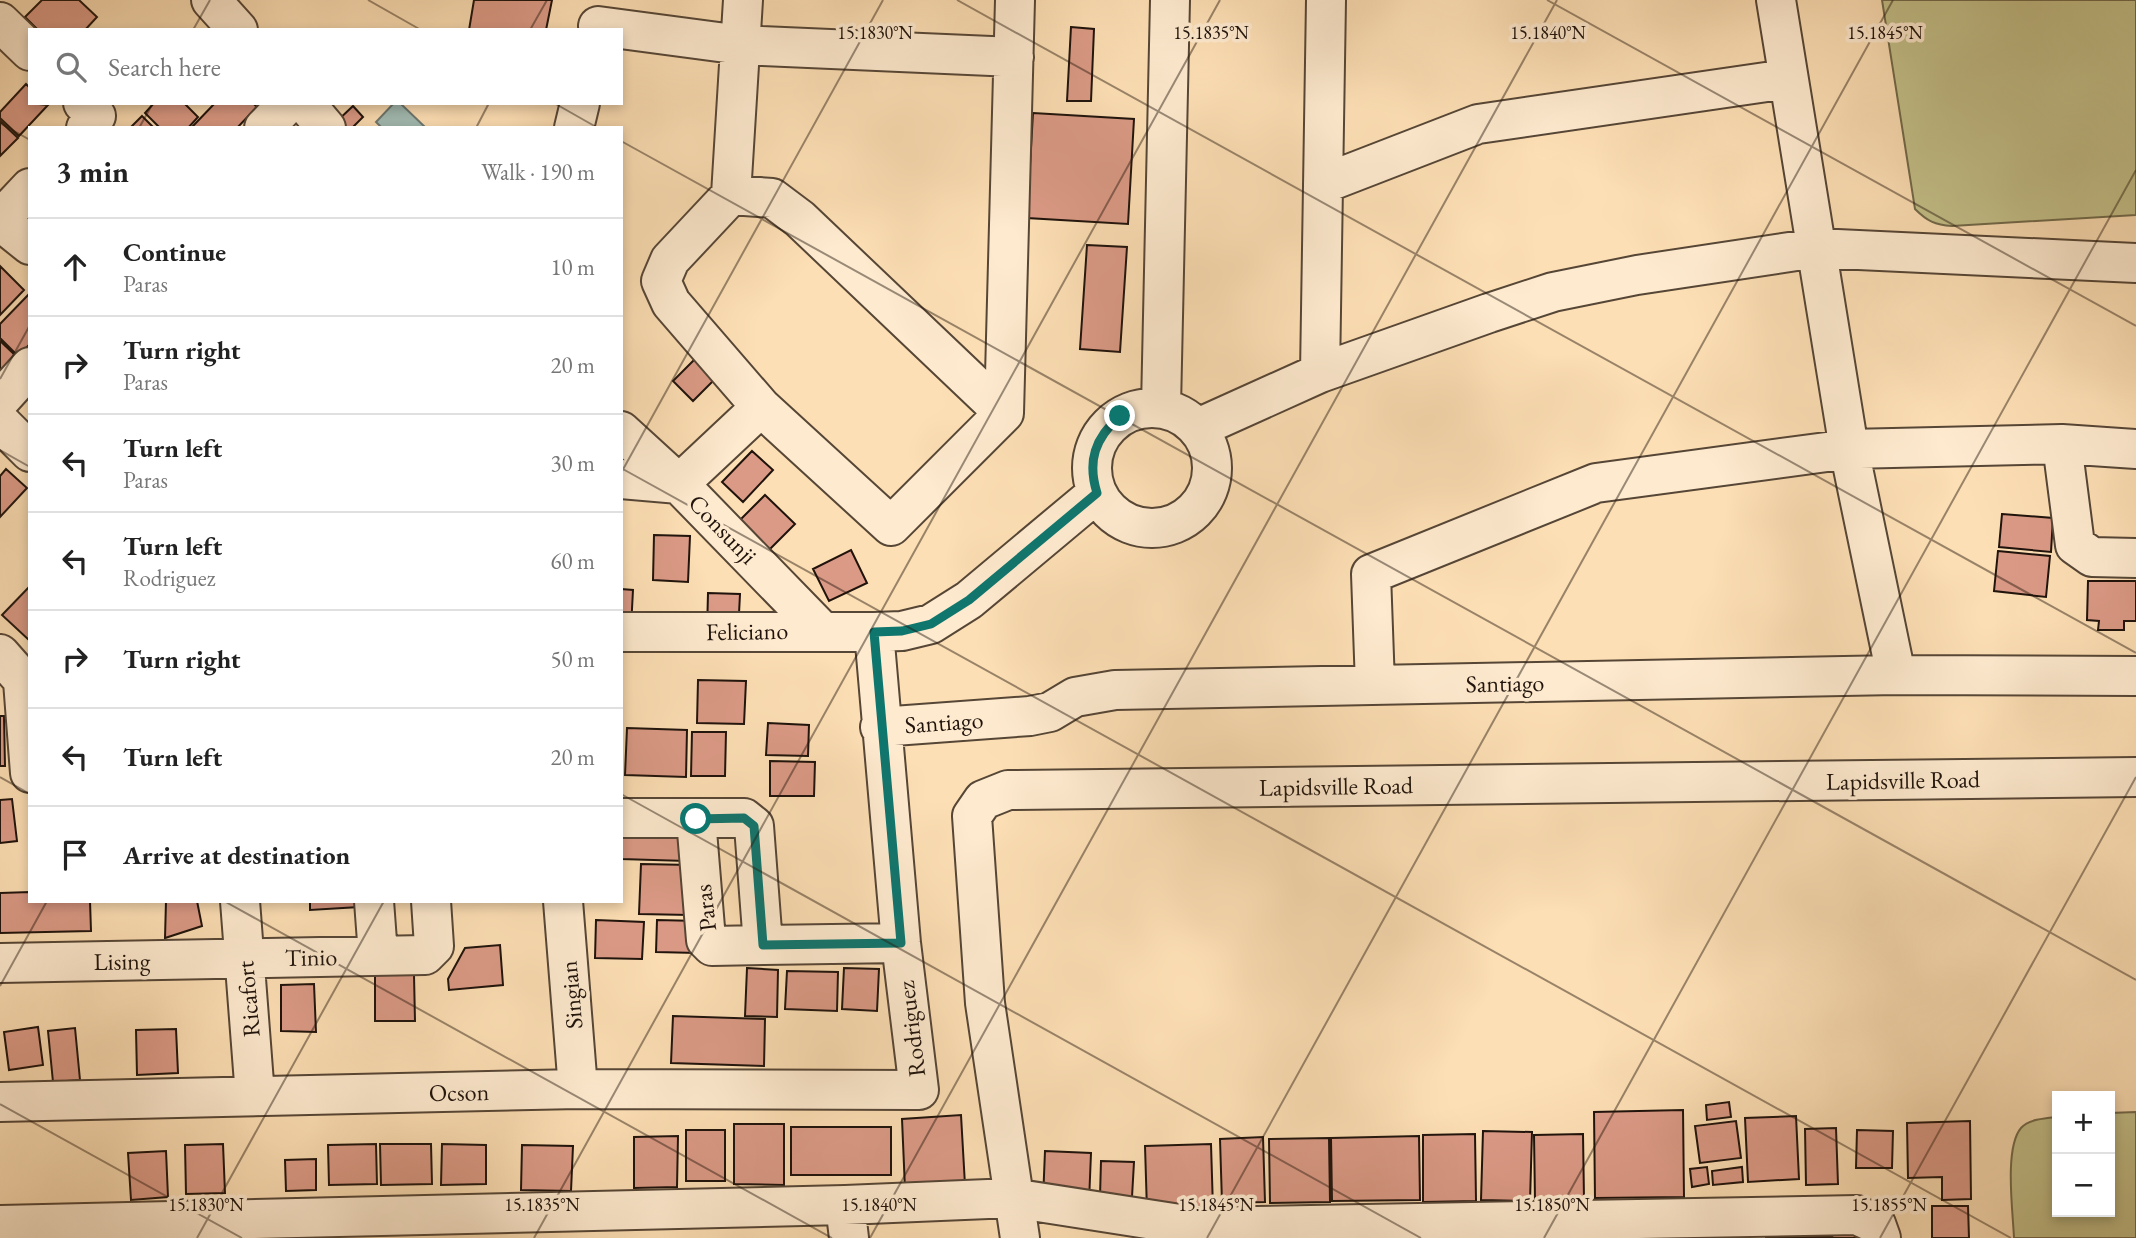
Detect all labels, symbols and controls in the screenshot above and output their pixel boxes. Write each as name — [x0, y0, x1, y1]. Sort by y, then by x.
text: 15.1830°N — [837, 21, 913, 44]
text: 15.1835°N — [1173, 21, 1249, 44]
text: 15.1840°N — [1510, 21, 1586, 44]
text: 15.1845°N — [1847, 21, 1923, 44]
search box — [28, 28, 623, 105]
icon: search — [52, 48, 90, 86]
text: Search here — [108, 50, 221, 84]
text: 3 min — [56, 152, 129, 191]
text: Walk · 190 m — [481, 157, 595, 187]
text: Continue — [123, 235, 226, 269]
icon: ahead — [56, 248, 94, 286]
text: 10 m — [550, 252, 595, 282]
text: Paras — [123, 269, 168, 299]
text: Turn right — [123, 333, 241, 367]
icon: right — [56, 346, 94, 384]
text: 20 m — [550, 350, 595, 380]
text: Paras — [123, 367, 168, 397]
route end — [1104, 400, 1135, 431]
text: Turn left — [123, 431, 222, 465]
icon: left — [56, 444, 94, 482]
text: 30 m — [550, 448, 595, 478]
text: Paras — [123, 465, 168, 495]
street label: Consunji — [682, 487, 764, 571]
text: Turn left — [123, 529, 222, 563]
icon: left — [56, 542, 94, 580]
text: 60 m — [550, 546, 595, 576]
text: Rodriguez — [123, 563, 216, 593]
street label: Feliciano — [706, 615, 789, 647]
icon: right — [56, 640, 94, 678]
text: Turn right — [123, 642, 241, 676]
text: 50 m — [550, 644, 595, 674]
street label: Santiago — [1465, 667, 1545, 699]
street label: Santiago — [904, 704, 984, 740]
icon: left — [56, 738, 94, 776]
text: Turn left — [123, 740, 222, 774]
text: 20 m — [550, 742, 595, 772]
street label: Lapidsville Road — [1826, 763, 1981, 797]
street label: Lapidsville Road — [1259, 769, 1414, 803]
route start — [680, 803, 711, 834]
icon: arrive — [56, 836, 94, 874]
text: Arrive at destination — [123, 838, 350, 872]
street label: Paras — [687, 883, 723, 933]
street label: Tinio — [285, 941, 338, 973]
street label: Lising — [93, 945, 151, 977]
street label: Ricafort — [229, 959, 267, 1038]
street label: Singian — [553, 959, 589, 1030]
street label: Rodriguez — [890, 979, 932, 1079]
street label: Ocson — [429, 1076, 490, 1108]
map controls — [2052, 1091, 2115, 1217]
button: + — [2052, 1091, 2115, 1154]
button: − — [2052, 1154, 2115, 1217]
text: 15.1830°N — [168, 1193, 244, 1216]
text: 15.1835°N — [504, 1193, 580, 1216]
text: 15.1840°N — [841, 1193, 917, 1216]
text: 15.1845°N — [1178, 1193, 1254, 1216]
text: 15.1850°N — [1514, 1193, 1590, 1216]
text: 15.1855°N — [1851, 1193, 1927, 1216]

